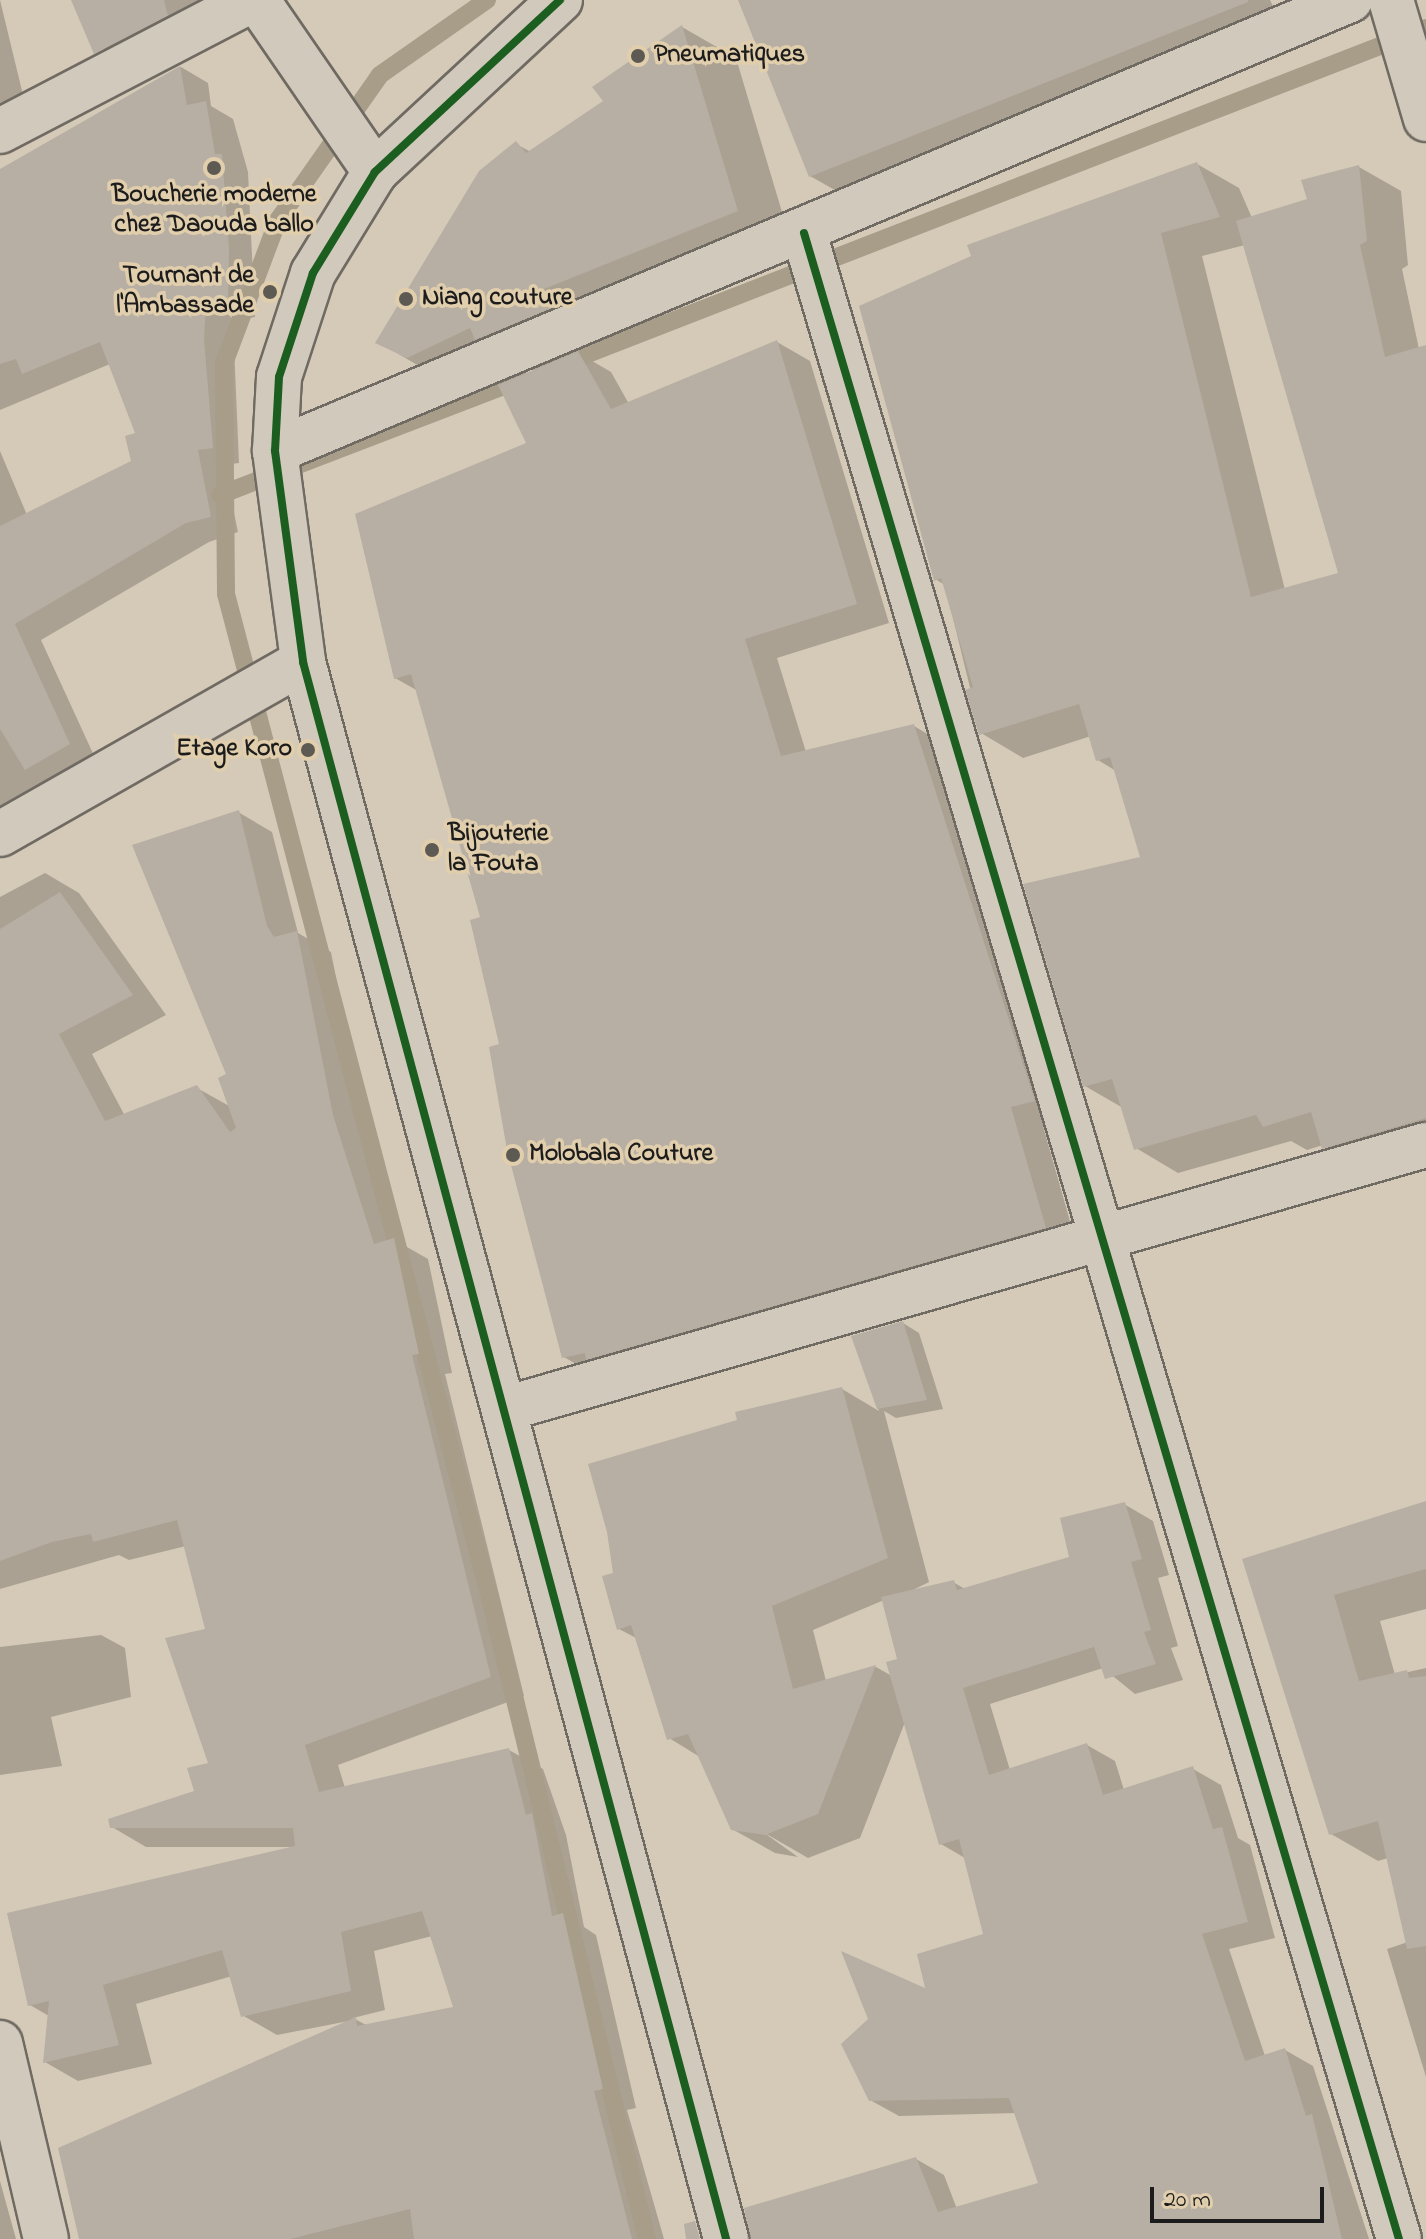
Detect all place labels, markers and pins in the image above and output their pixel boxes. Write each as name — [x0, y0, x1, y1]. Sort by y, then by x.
place label: Pneumatiques — [654, 40, 805, 72]
marker: Pneumatiques — [629, 47, 647, 65]
marker: Boucherie moderne chez Daouda ballo — [205, 159, 223, 177]
place label: Boucherie moderne chez Daouda ballo — [112, 180, 316, 242]
place label: Tournant de l'Ambassade — [116, 261, 254, 322]
marker: Tournant de l'Ambassade — [261, 283, 279, 301]
place label: Niang couture — [422, 283, 572, 315]
marker: Niang couture — [397, 290, 415, 308]
place label: Etage Koro — [176, 734, 292, 766]
marker: Etage Koro — [299, 741, 317, 759]
place label: Bijouterie la Fouta — [448, 819, 548, 880]
marker: Bijouterie la Fouta — [423, 841, 441, 859]
place label: Molobala Couture — [529, 1139, 713, 1171]
marker: Molobala Couture — [504, 1146, 522, 1164]

